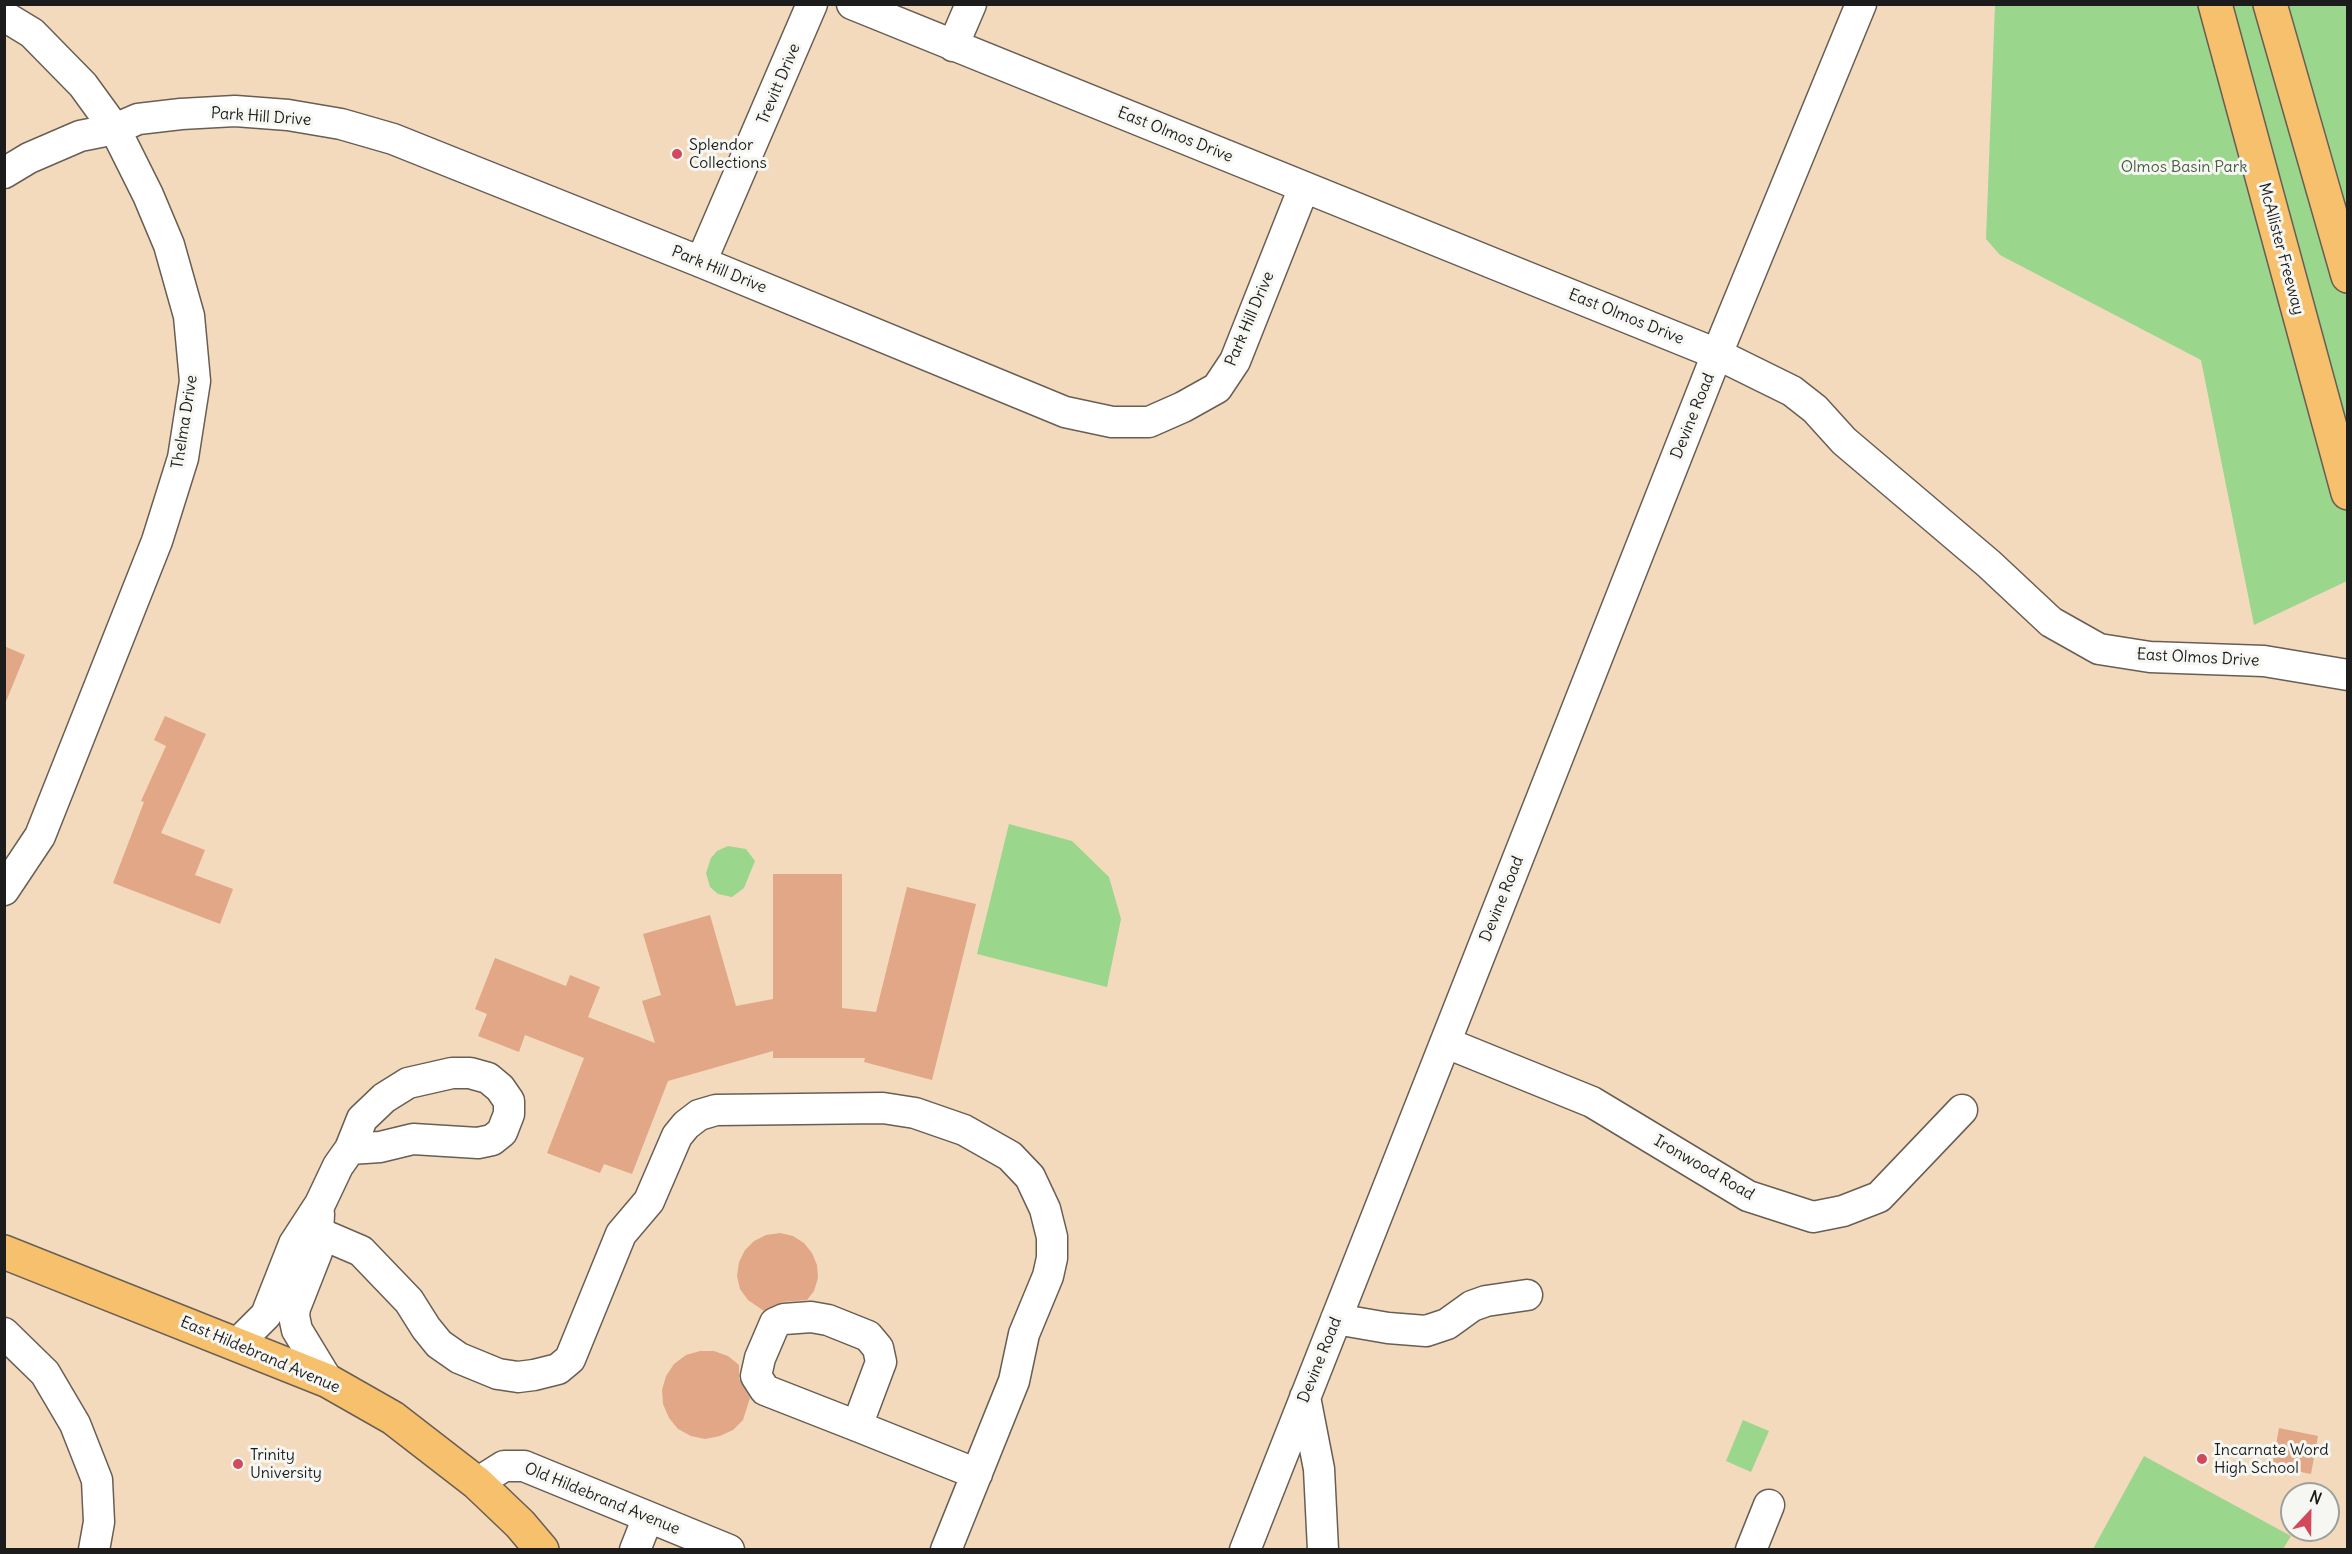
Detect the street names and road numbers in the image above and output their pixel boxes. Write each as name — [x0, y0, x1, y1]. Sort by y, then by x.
street label: Trevitt Drive — [753, 41, 805, 127]
street label: East Olmos Drive — [1115, 103, 1235, 167]
street label: Park Hill Drive — [210, 104, 312, 130]
street label: McAllister Freeway — [2254, 181, 2308, 317]
street label: Park Hill Drive — [669, 242, 769, 298]
street label: Park Hill Drive — [1221, 269, 1279, 369]
street label: East Olmos Drive — [1566, 285, 1686, 349]
street label: Devine Road — [1667, 370, 1719, 462]
street label: Thelma Drive — [168, 374, 202, 470]
street label: East Olmos Drive — [2136, 645, 2260, 671]
street label: Devine Road — [1476, 853, 1528, 945]
street label: Ironwood Road — [1650, 1132, 1758, 1204]
street label: East Hildebrand Avenue — [177, 1313, 343, 1397]
street label: Devine Road — [1294, 1314, 1346, 1406]
street label: Old Hildebrand Avenue — [521, 1459, 683, 1539]

